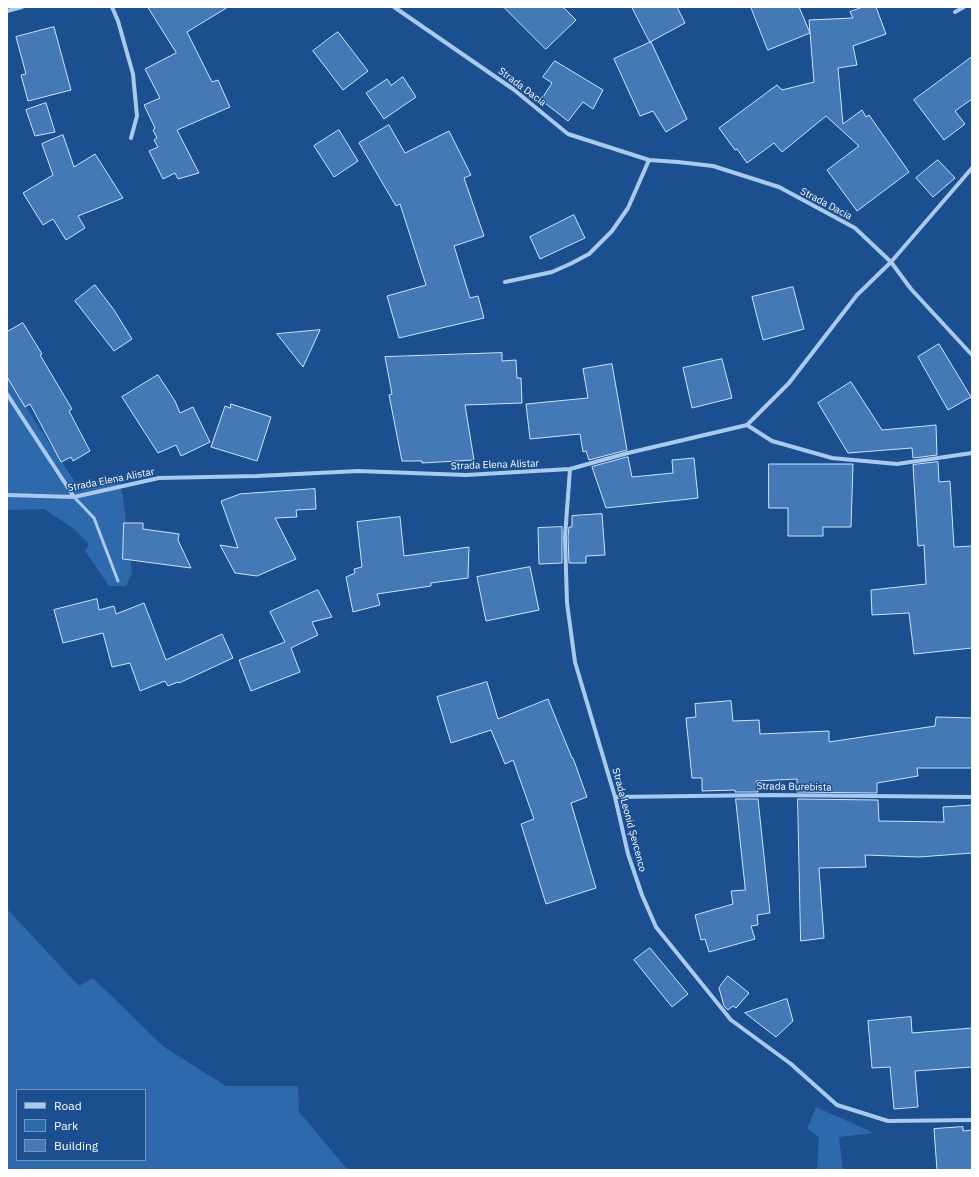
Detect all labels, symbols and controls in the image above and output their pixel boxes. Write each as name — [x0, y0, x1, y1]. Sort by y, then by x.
street label: Strada Dacia — [496, 65, 548, 109]
street label: Strada Dacia — [798, 185, 854, 223]
street label: Strada Elena Alistar — [451, 457, 539, 473]
street label: Strada Elena Alistar — [67, 466, 155, 494]
street label: Strada Leonid Șevcenco — [609, 767, 649, 873]
street label: Strada Burebista — [756, 780, 832, 794]
legend — [16, 1089, 146, 1161]
text: Road — [54, 1098, 82, 1113]
text: Park — [54, 1118, 78, 1133]
text: Building — [54, 1138, 98, 1153]

